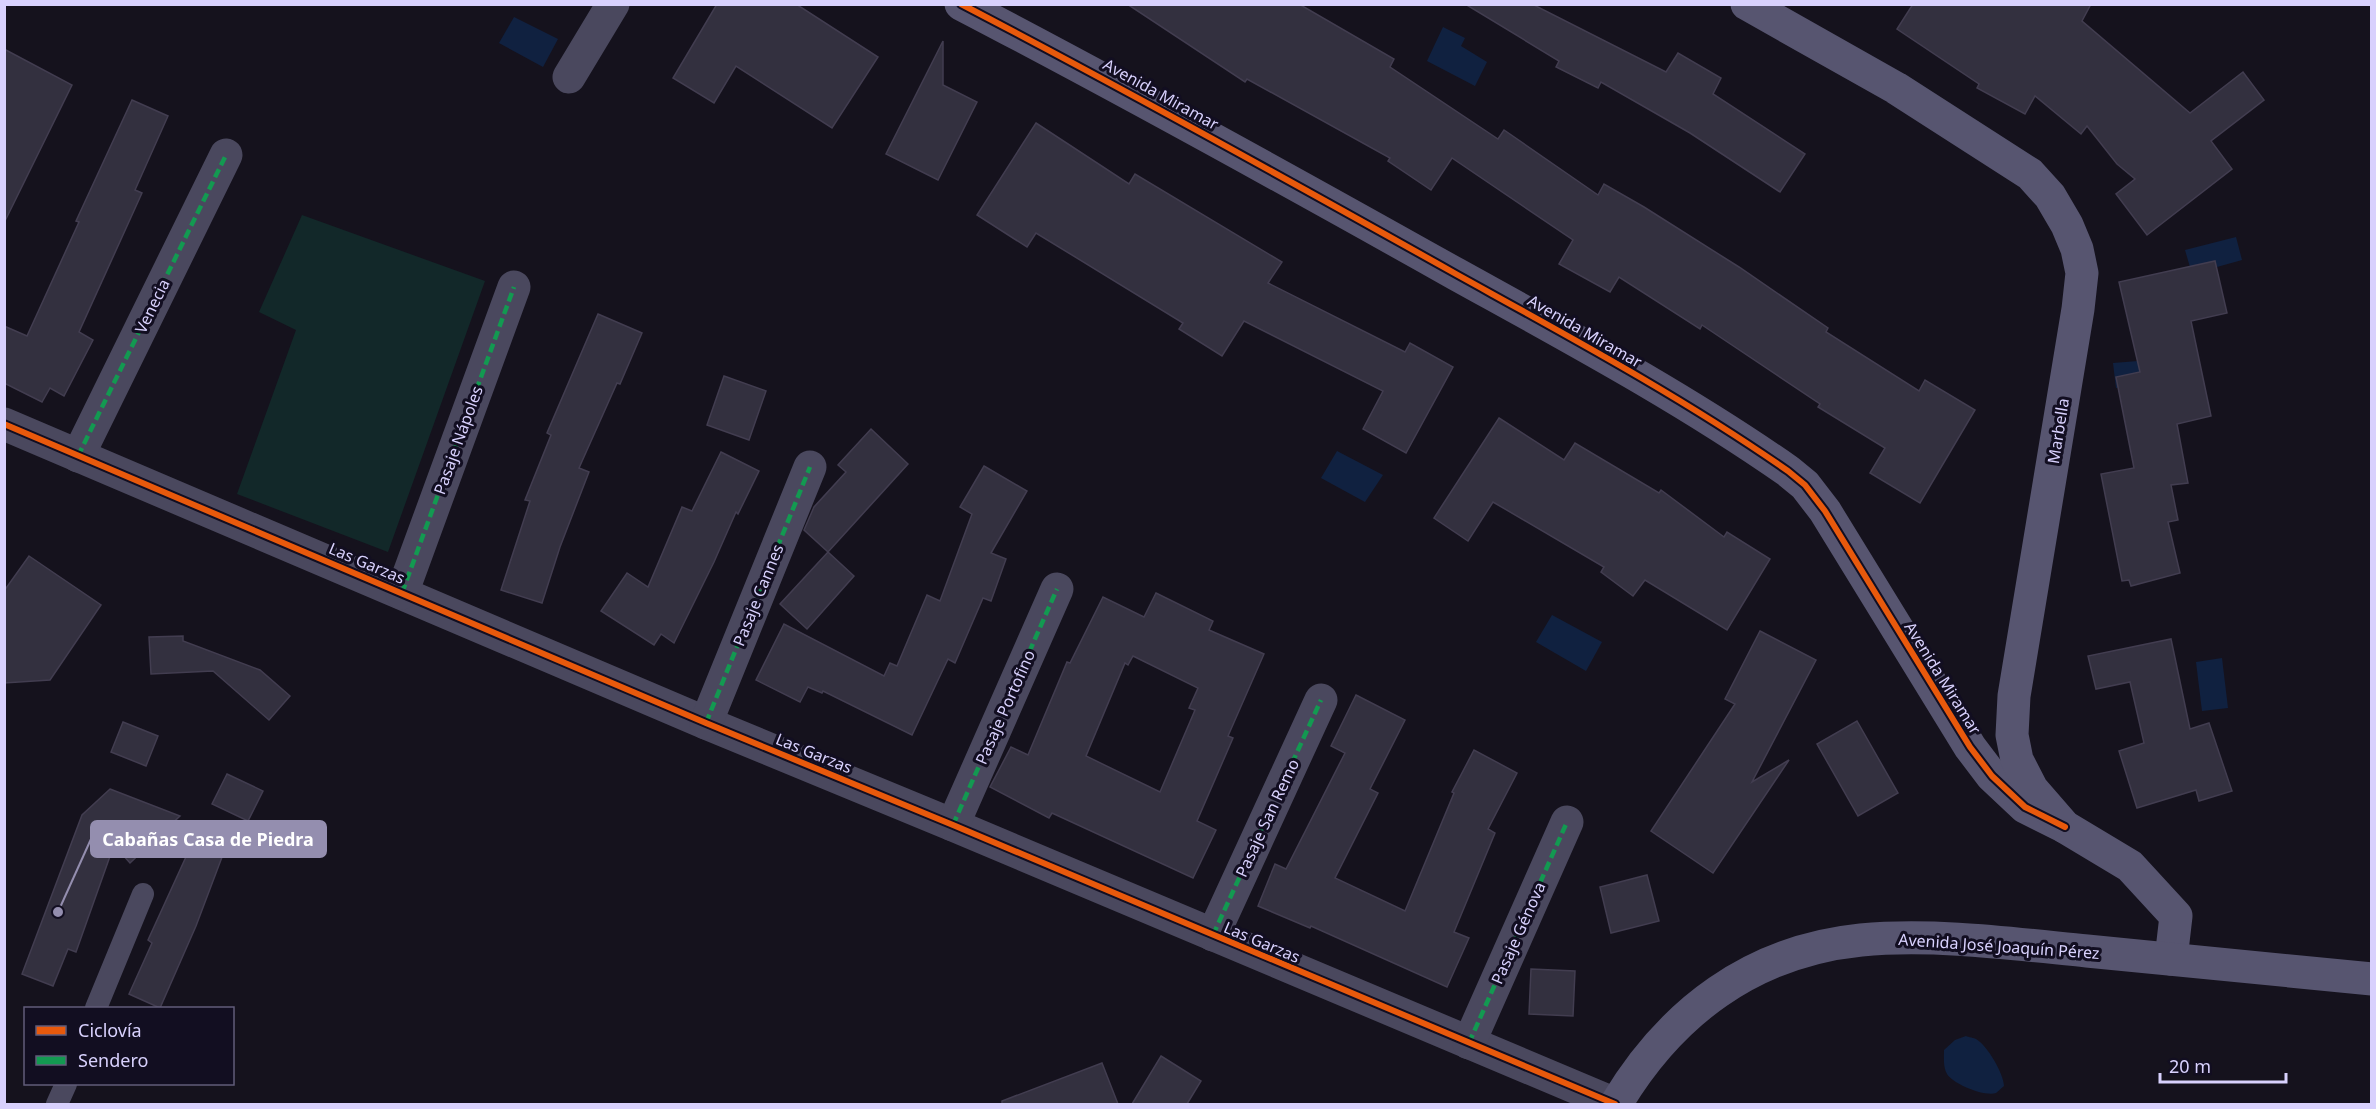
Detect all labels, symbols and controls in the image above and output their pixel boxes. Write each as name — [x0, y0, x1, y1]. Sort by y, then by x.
street label: Avenida Miramar — [1099, 53, 1223, 135]
street label: Venecia — [129, 275, 175, 337]
street label: Avenida Miramar — [1524, 289, 1647, 373]
street label: Pasaje Nápoles — [428, 383, 488, 497]
street label: Marbella — [2042, 397, 2074, 465]
street label: Las Garzas — [326, 537, 408, 589]
street label: Pasaje Cannes — [728, 541, 788, 649]
street label: Avenida Miramar — [1900, 618, 1987, 739]
street label: Pasaje Portofino — [970, 646, 1040, 768]
street label: Las Garzas — [773, 728, 855, 778]
street label: Pasaje San Remo — [1230, 755, 1304, 881]
callout: Cabañas Casa de Piedra — [91, 821, 326, 857]
text: Cabañas Casa de Piedra — [102, 827, 314, 851]
street label: Pasaje Génova — [1486, 878, 1550, 988]
street label: Las Garzas — [1221, 916, 1303, 968]
street label: Avenida José Joaquín Pérez — [1898, 928, 2100, 964]
legend — [24, 1007, 234, 1085]
text: Ciclovía — [78, 1018, 142, 1042]
scale bar — [2160, 1046, 2286, 1084]
text: Sendero — [78, 1048, 148, 1072]
text: 20 m — [2169, 1054, 2211, 1078]

